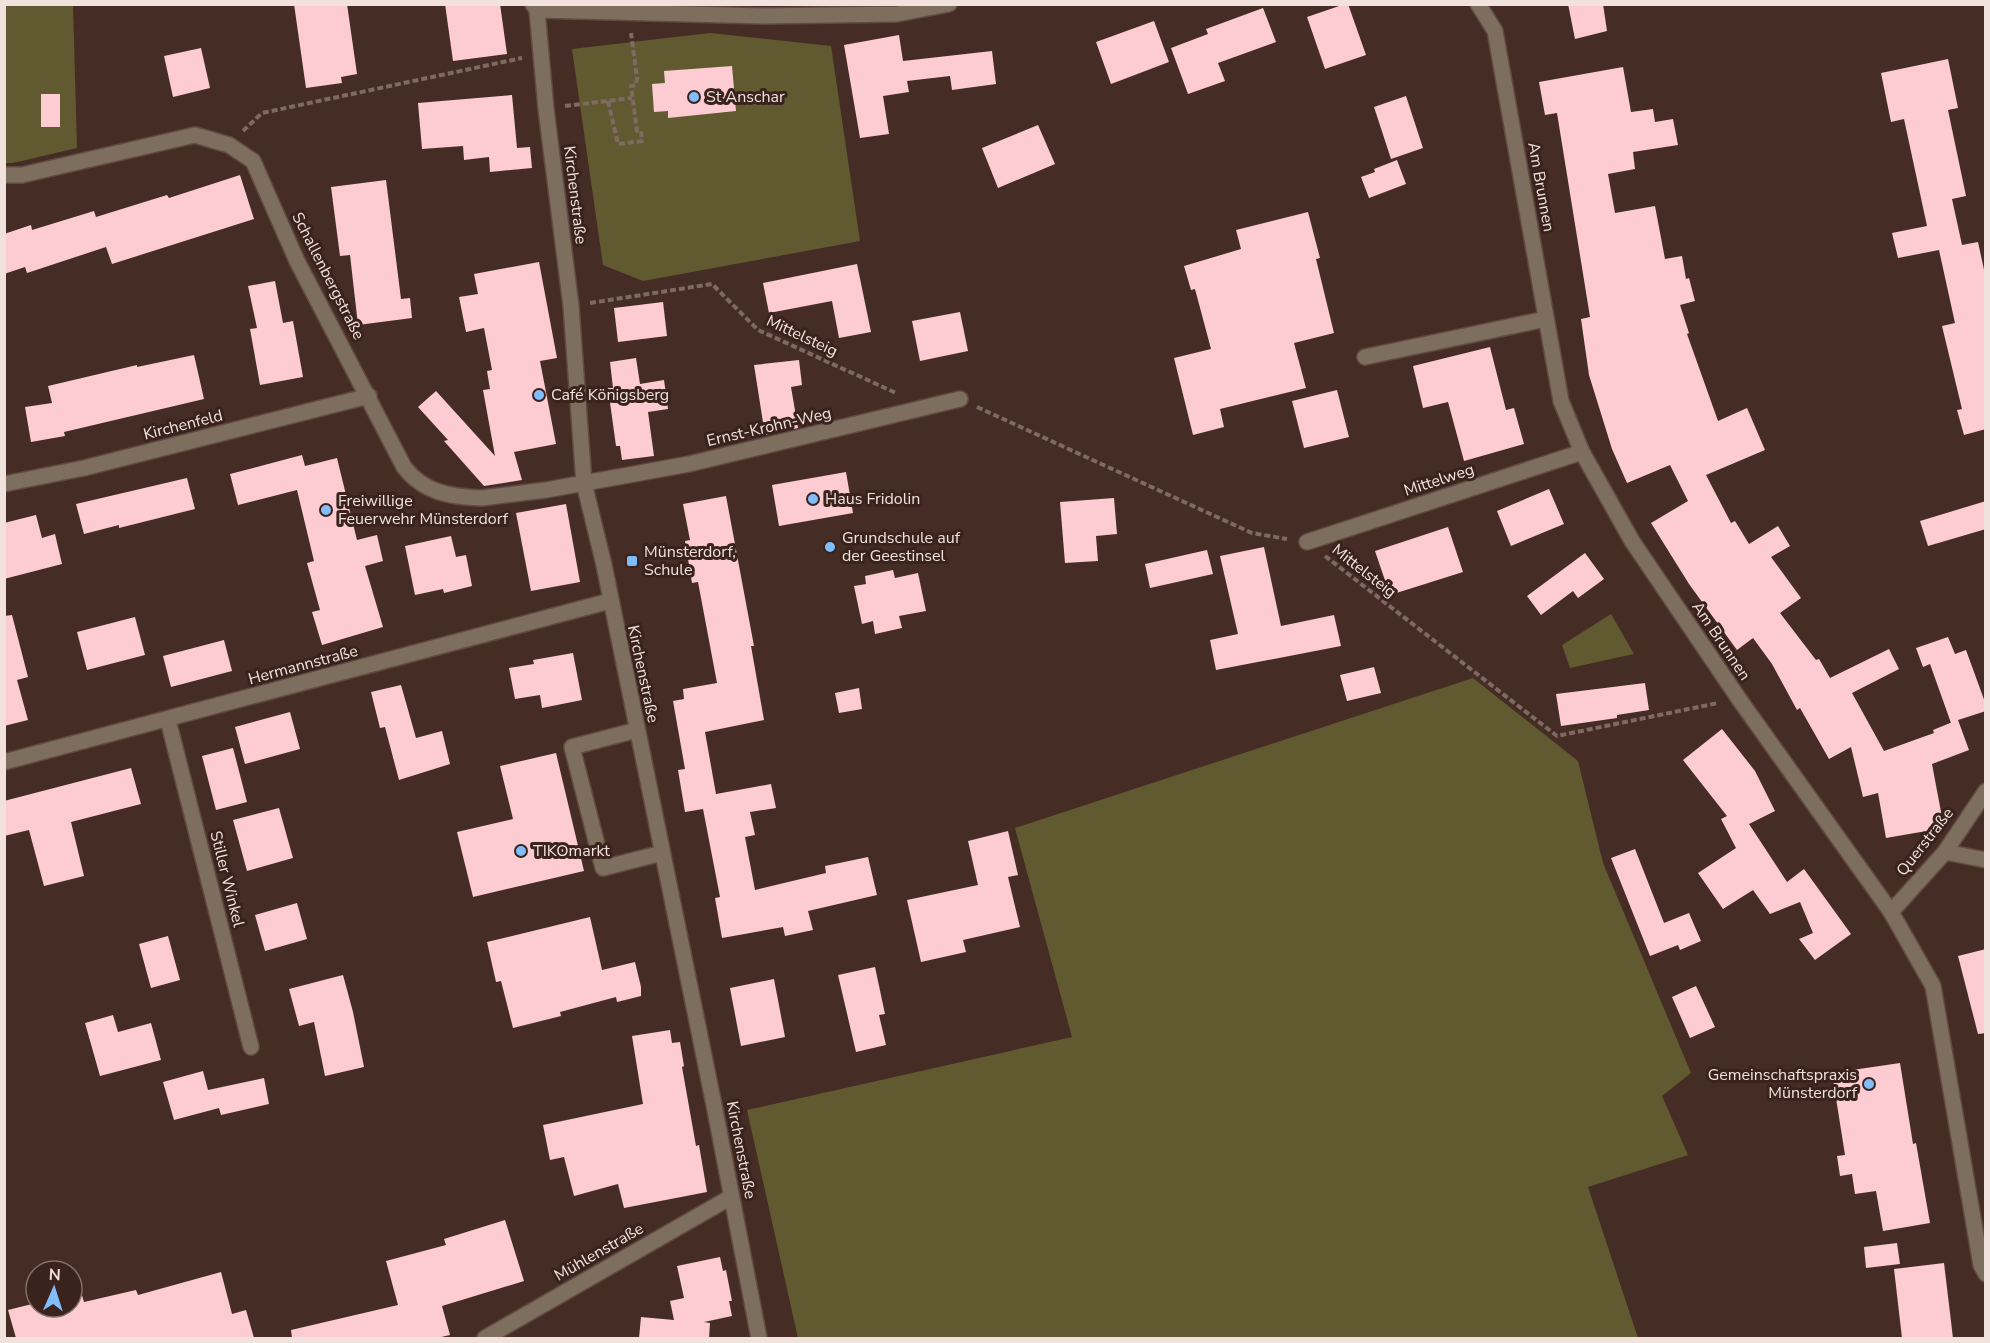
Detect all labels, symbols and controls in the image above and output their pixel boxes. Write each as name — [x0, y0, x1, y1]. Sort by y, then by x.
place label: St Anschar — [706, 86, 785, 108]
marker: St Anschar — [687, 90, 701, 104]
street label: Am Brunnen — [1522, 140, 1560, 234]
street label: Kirchenstraße — [558, 144, 592, 246]
street label: Schallenbergstraße — [286, 208, 370, 344]
street label: Mittelsteig — [763, 310, 841, 362]
place label: Café Königsberg — [551, 384, 669, 406]
marker: Café Königsberg — [532, 388, 546, 402]
street label: Ernst-Krohn-Weg — [705, 402, 833, 452]
street label: Kirchenfeld — [141, 405, 225, 445]
street label: Mittelweg — [1401, 458, 1477, 502]
place label: Haus Fridolin — [825, 488, 920, 510]
place label: Freiwillige Feuerwehr Münsterdorf — [338, 490, 509, 530]
marker: Haus Fridolin — [806, 492, 820, 506]
marker: Freiwillige Feuerwehr Münsterdorf — [319, 503, 333, 517]
place label: Grundschule auf der Geestinsel — [842, 527, 961, 567]
street label: Mittelsteig — [1327, 539, 1401, 603]
marker: Grundschule auf der Geestinsel — [823, 540, 837, 554]
place label: Münsterdorf, Schule — [644, 541, 736, 581]
marker: Münsterdorf, Schule — [625, 554, 639, 568]
street label: Am Brunnen — [1686, 597, 1756, 685]
street label: Kirchenstraße — [622, 623, 664, 725]
street label: Hermannstraße — [246, 640, 360, 690]
street label: Querstraße — [1891, 803, 1959, 881]
street label: Stiller Winkel — [204, 829, 250, 930]
place label: TIKOmarkt — [533, 840, 610, 862]
marker: TIKOmarkt — [514, 844, 528, 858]
place label: Gemeinschaftspraxis Münsterdorf — [1708, 1064, 1858, 1104]
marker: Gemeinschaftspraxis Münsterdorf — [1862, 1077, 1876, 1091]
street label: Kirchenstraße — [721, 1099, 761, 1201]
street label: Mühlenstraße — [550, 1218, 648, 1286]
north arrow — [24, 1259, 84, 1319]
text: N — [48, 1264, 61, 1286]

